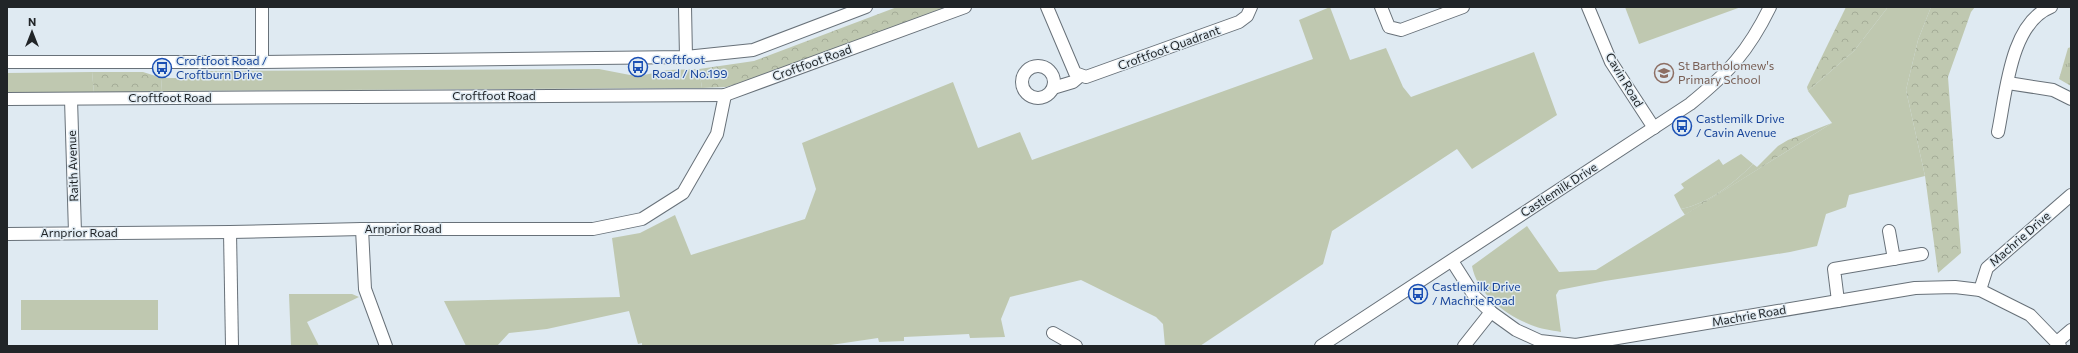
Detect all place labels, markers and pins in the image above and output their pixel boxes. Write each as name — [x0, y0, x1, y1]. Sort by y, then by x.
place label: Croftfoot Road / No.199 — [652, 52, 728, 80]
place label: Croftfoot Road / Croftburn Drive — [176, 53, 267, 81]
bus stop icon: Croftfoot Road / No.199 — [627, 56, 649, 78]
bus stop icon: Croftfoot Road / Croftburn Drive — [151, 57, 173, 79]
place label: St Bartholomew's Primary School — [1678, 58, 1774, 86]
school or university icon: St Bartholomew's Primary School — [1653, 62, 1675, 84]
place label: Castlemilk Drive / Cavin Avenue — [1696, 111, 1785, 139]
bus stop icon: Castlemilk Drive / Cavin Avenue — [1671, 115, 1693, 137]
place label: Castlemilk Drive / Machrie Road — [1432, 279, 1521, 307]
bus stop icon: Castlemilk Drive / Machrie Road — [1407, 283, 1429, 305]

